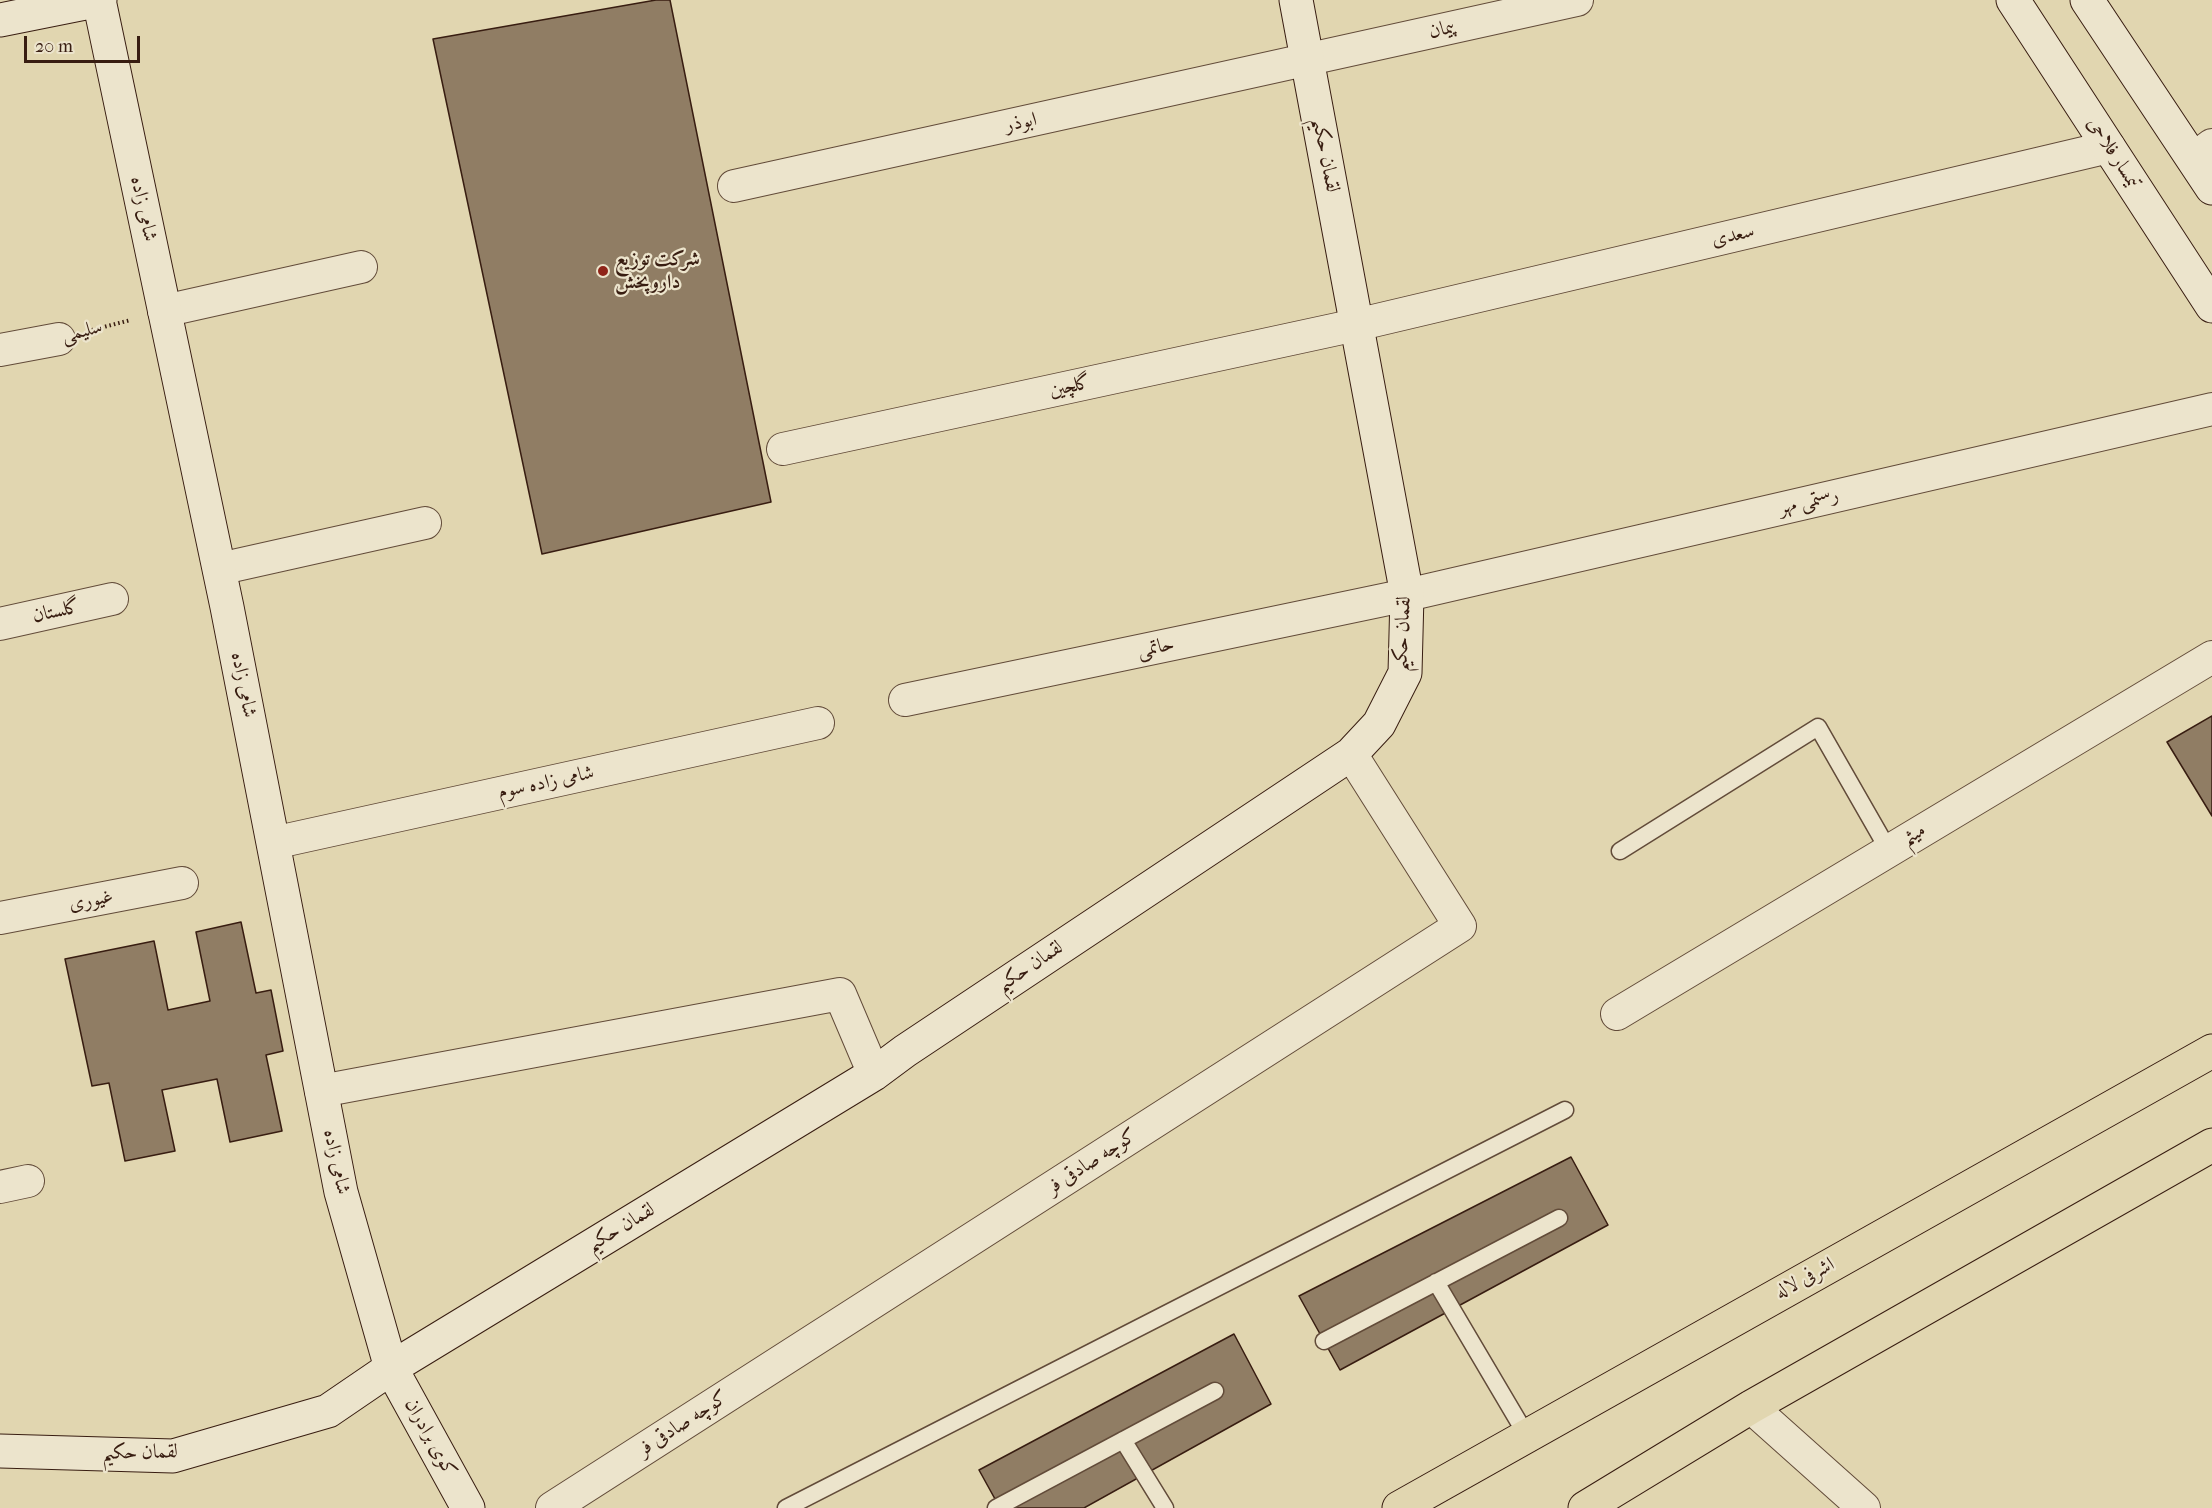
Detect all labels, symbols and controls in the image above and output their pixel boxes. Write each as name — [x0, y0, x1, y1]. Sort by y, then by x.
street label: پیمان — [1426, 15, 1458, 45]
scale bar — [27, 24, 142, 62]
text: 20 m — [35, 36, 73, 57]
street label: ابوذر — [1003, 108, 1039, 138]
street label: تیمسار فلاحی — [2081, 113, 2145, 193]
street label: لقمان حکیم — [1306, 116, 1344, 194]
street label: شامی زاده — [124, 174, 162, 244]
street label: سعدی — [1709, 219, 1757, 253]
place label: شرکت توزیع داروپخش — [615, 248, 700, 295]
marker: شرکت توزیع داروپخش — [596, 264, 610, 278]
street label: سلیمی — [59, 315, 105, 349]
street label: گلچین — [1047, 371, 1093, 403]
street label: رستمی مهر — [1777, 483, 1841, 521]
street label: گلستان — [30, 595, 82, 629]
street label: لقمان حکیم — [1389, 596, 1417, 672]
street label: حاتمی — [1135, 632, 1177, 664]
street label: شامی زاده — [225, 650, 261, 720]
street label: شامی زاده سوم — [496, 761, 596, 805]
street label: میثم — [1898, 819, 1930, 851]
street label: غیوری — [67, 885, 115, 917]
street label: لقمان حکیم — [992, 936, 1068, 998]
street label: کوچه صادقی فر — [1042, 1124, 1142, 1200]
street label: شامی زاده — [317, 1127, 355, 1197]
street label: لقمان حکیم — [582, 1198, 660, 1258]
street label: اشرفی لاله — [1771, 1253, 1839, 1305]
street label: کوچه صادقی فر — [633, 1386, 733, 1462]
street label: کوی برادران — [399, 1394, 461, 1482]
street label: لقمان حکیم — [102, 1440, 178, 1466]

